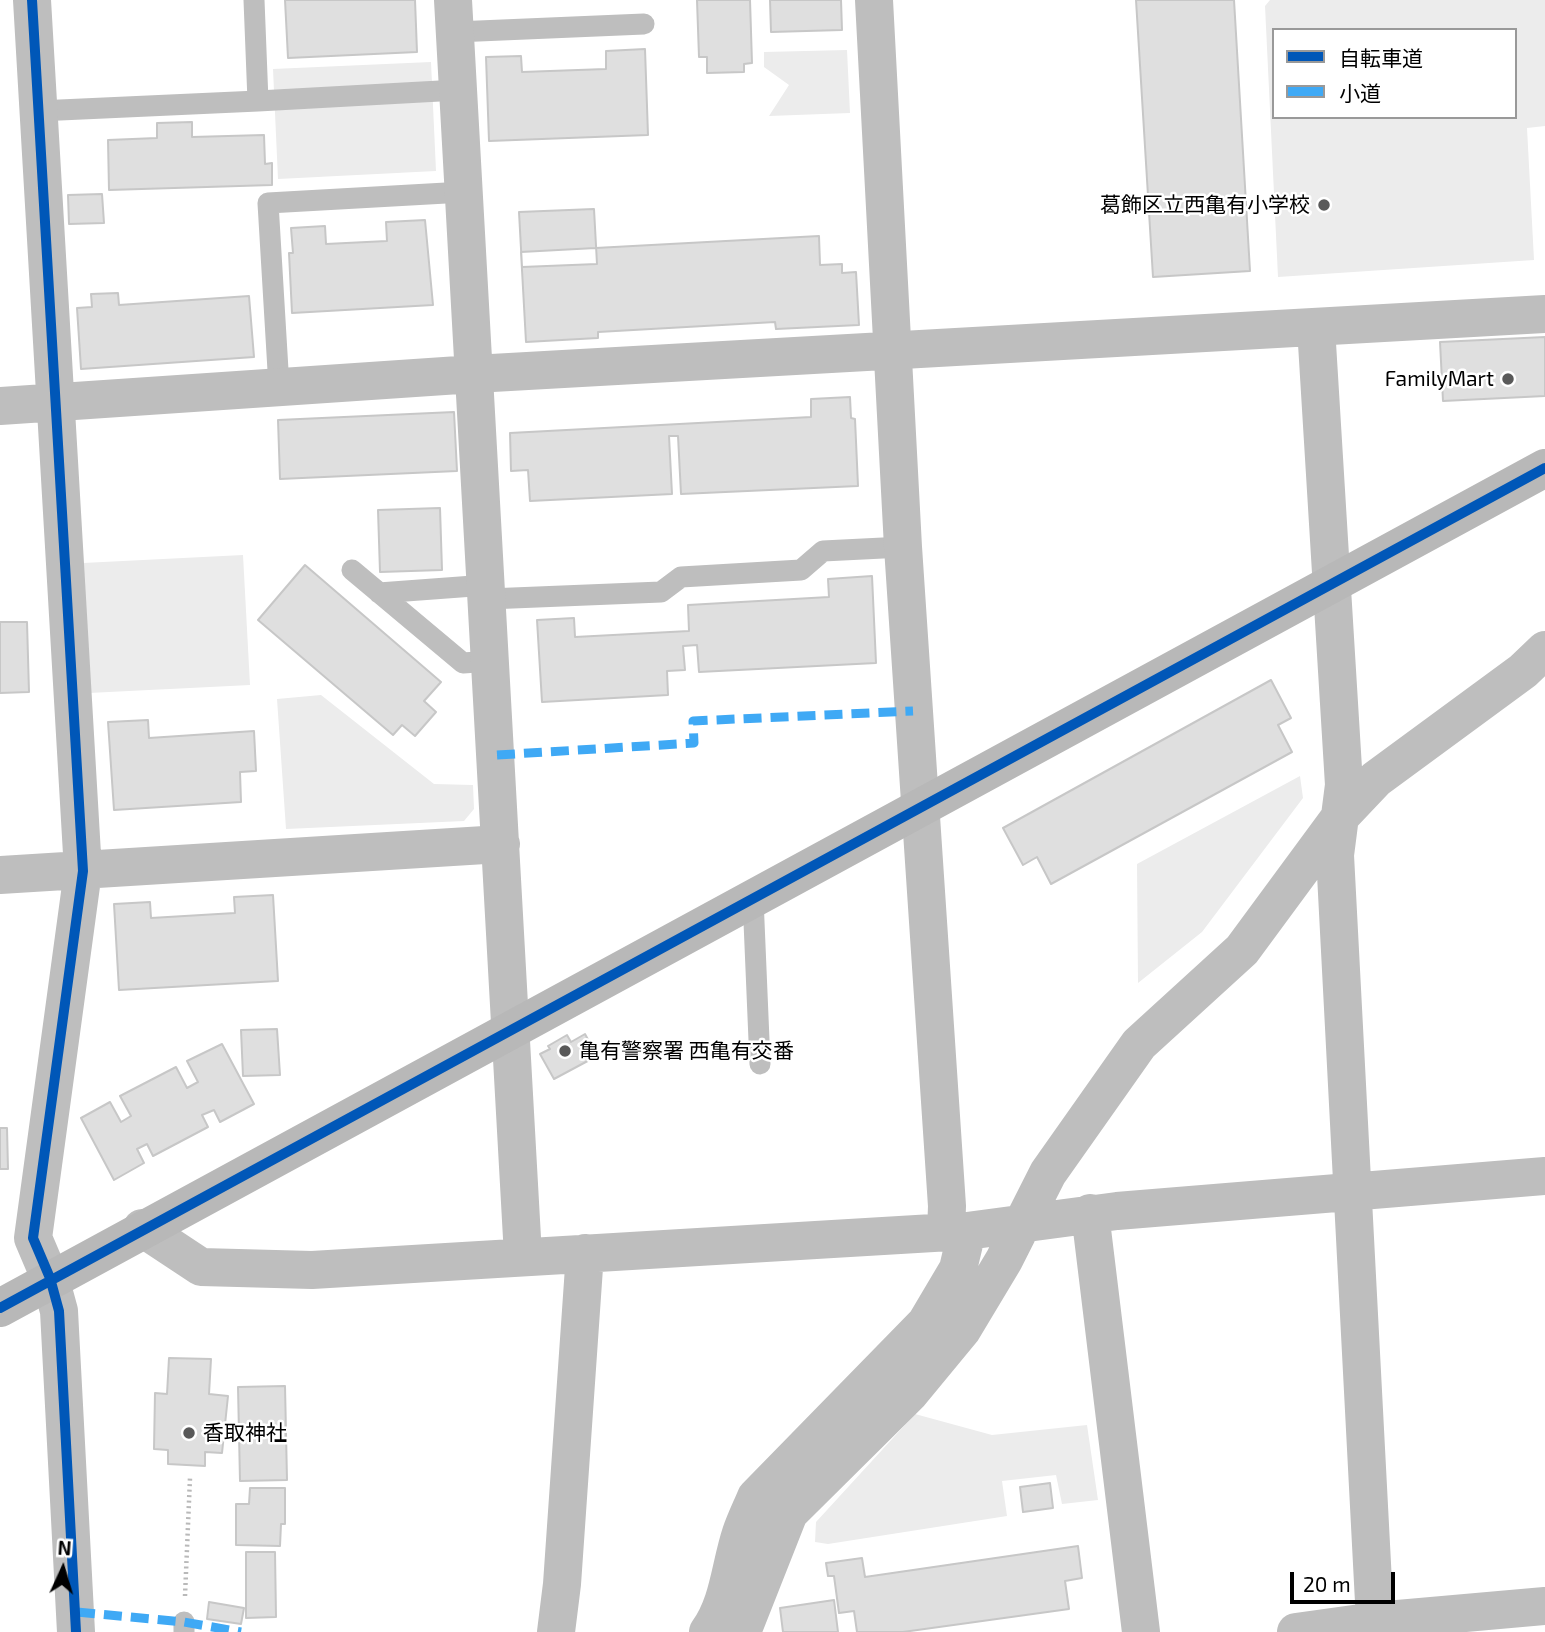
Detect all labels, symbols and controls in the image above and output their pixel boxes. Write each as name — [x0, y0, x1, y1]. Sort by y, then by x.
legend — [1272, 28, 1517, 119]
text: 自転車道 — [1339, 45, 1423, 70]
text: 小道 — [1339, 80, 1381, 105]
place label: 葛飾区立西亀有小学校 — [1100, 192, 1310, 218]
marker: 葛飾区立西亀有小学校 — [1316, 197, 1332, 213]
place label: FamilyMart — [1385, 366, 1494, 392]
marker: FamilyMart — [1500, 371, 1516, 387]
place label: 亀有警察署 西亀有交番 — [579, 1038, 794, 1064]
marker: 亀有警察署 西亀有交番 — [557, 1043, 573, 1059]
place label: 香取神社 — [203, 1420, 287, 1446]
marker: 香取神社 — [181, 1425, 197, 1441]
north arrow — [28, 1534, 98, 1604]
text: N — [57, 1536, 72, 1560]
scale bar — [1293, 1558, 1398, 1602]
text: 20 m — [1303, 1571, 1351, 1596]

